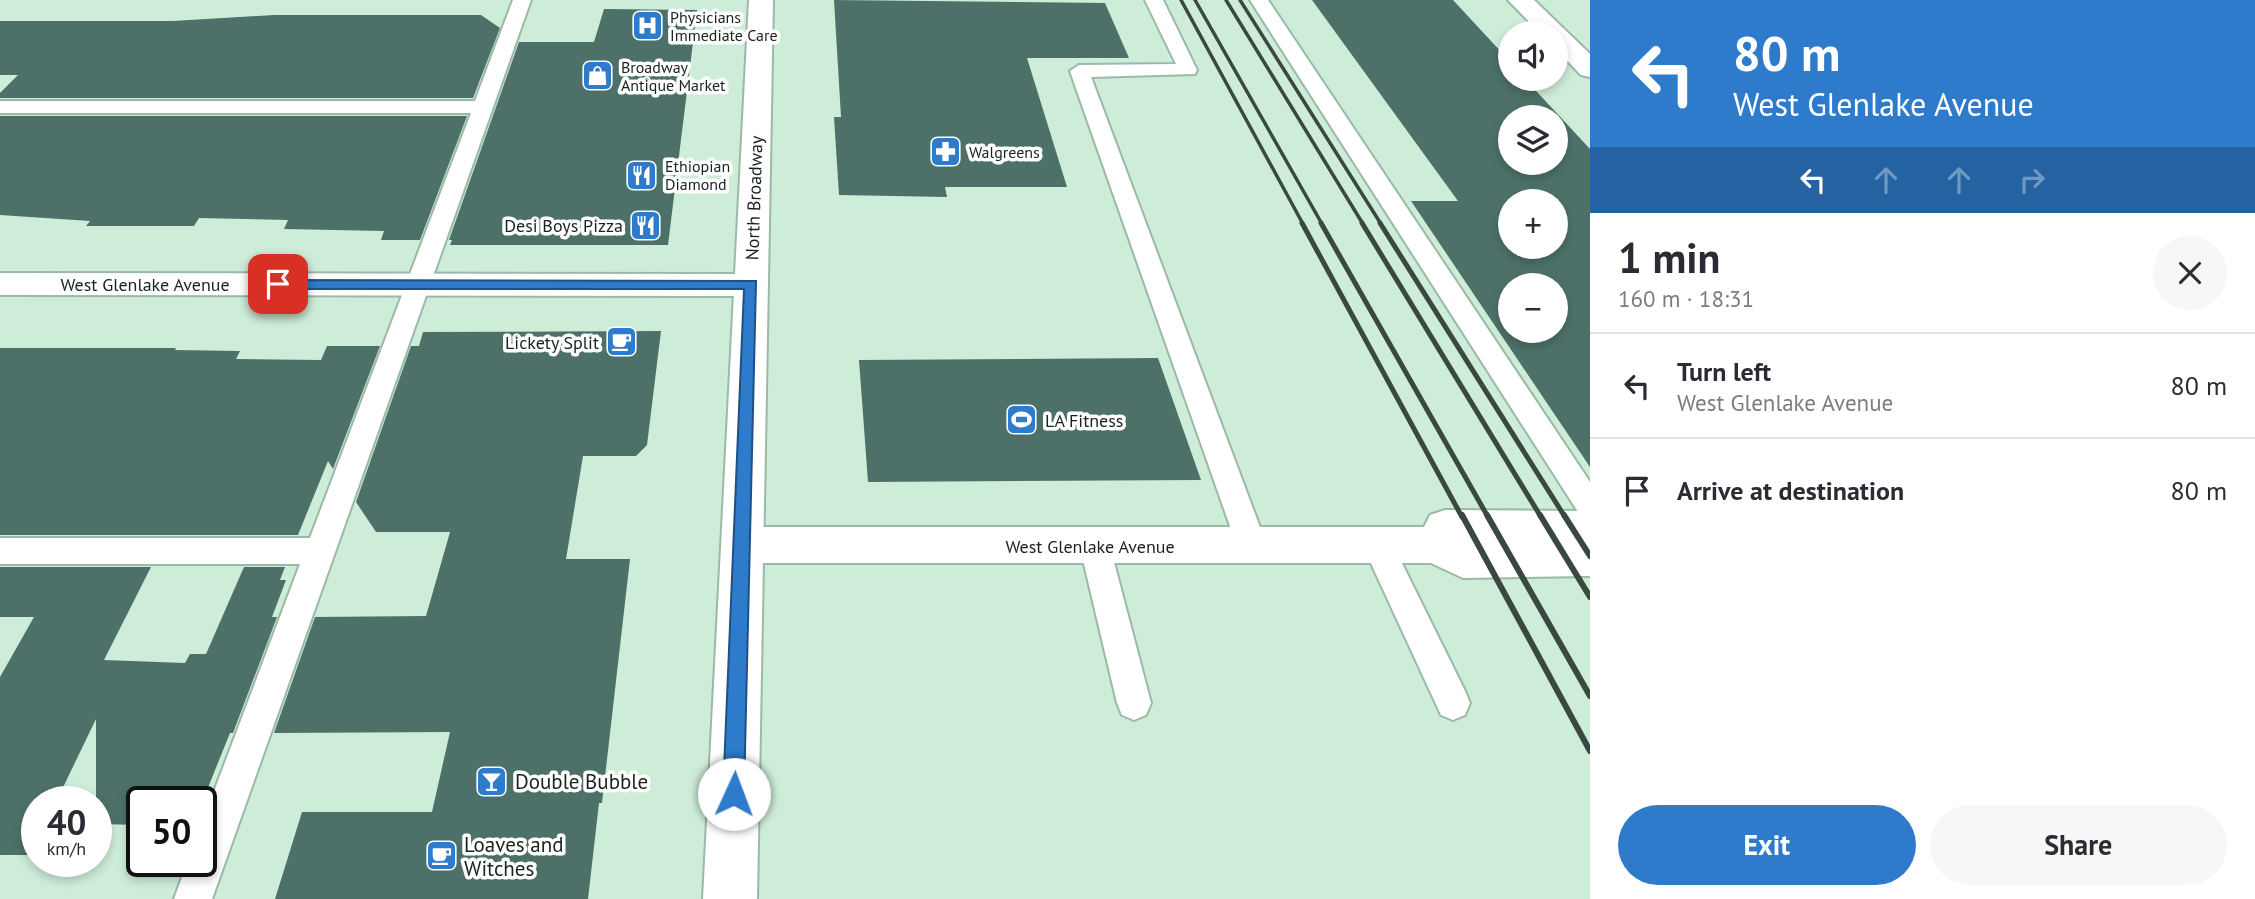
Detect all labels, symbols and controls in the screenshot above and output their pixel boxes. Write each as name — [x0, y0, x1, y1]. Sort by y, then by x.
place label: Physicians Immediate Care — [670, 7, 778, 45]
hospital icon: Physicians Immediate Care — [630, 9, 664, 43]
map controls — [1498, 21, 1568, 343]
button: sound — [1498, 21, 1568, 91]
text: 80 m — [1733, 21, 1840, 85]
icon: left — [1618, 28, 1709, 119]
place label: Broadway Antique Market — [621, 57, 726, 95]
shop icon: Broadway Antique Market — [581, 59, 615, 93]
text: West Glenlake Avenue — [1733, 83, 2034, 125]
button: layers — [1498, 105, 1568, 175]
street label: North Broadway — [740, 135, 768, 261]
pharmacy icon: Walgreens — [929, 135, 963, 169]
place label: Walgreens — [969, 142, 1040, 162]
place label: Ethiopian Diamond — [665, 156, 730, 194]
restaurant icon: Ethiopian Diamond — [625, 158, 659, 192]
icon: left — [1794, 161, 1832, 199]
icon: ahead — [1867, 161, 1905, 199]
icon: ahead — [1940, 161, 1978, 199]
icon: right — [2013, 161, 2051, 199]
button: + — [1498, 189, 1568, 259]
restaurant icon: Desi Boys Pizza — [629, 208, 663, 242]
place label: Desi Boys Pizza — [504, 214, 623, 237]
text: 1 min — [1618, 230, 1720, 285]
button: close — [2153, 236, 2227, 310]
pin — [248, 254, 308, 314]
icon: arrive — [259, 265, 297, 303]
street label: West Glenlake Avenue — [60, 273, 230, 296]
button: − — [1498, 273, 1568, 343]
text: 160 m · 18:31 — [1618, 284, 1754, 313]
cafe icon: Lickety Split — [605, 325, 639, 359]
place label: Lickety Split — [505, 331, 599, 354]
text: Turn left — [1677, 355, 1771, 388]
icon: left — [1618, 367, 1656, 405]
text: 80 m — [2171, 369, 2227, 402]
text: West Glenlake Avenue — [1677, 388, 1893, 417]
sports icon: LA Fitness — [1005, 403, 1039, 437]
place label: LA Fitness — [1045, 409, 1123, 432]
icon: arrive — [1618, 472, 1656, 510]
text: Arrive at destination — [1677, 474, 1904, 507]
text: 80 m — [2171, 474, 2227, 507]
street label: West Glenlake Avenue — [1005, 535, 1175, 558]
position arrow — [697, 757, 771, 831]
bar icon: Double Bubble — [475, 764, 509, 798]
place label: Double Bubble — [515, 768, 648, 795]
speed limit sign: 50 — [126, 786, 217, 877]
text: 40 — [47, 799, 86, 845]
button: Exit — [1618, 805, 1916, 885]
button: Share — [1930, 805, 2227, 885]
place label: Loaves and Witches — [464, 831, 564, 882]
text: km/h — [47, 837, 86, 860]
cafe icon: Loaves and Witches — [424, 839, 458, 873]

